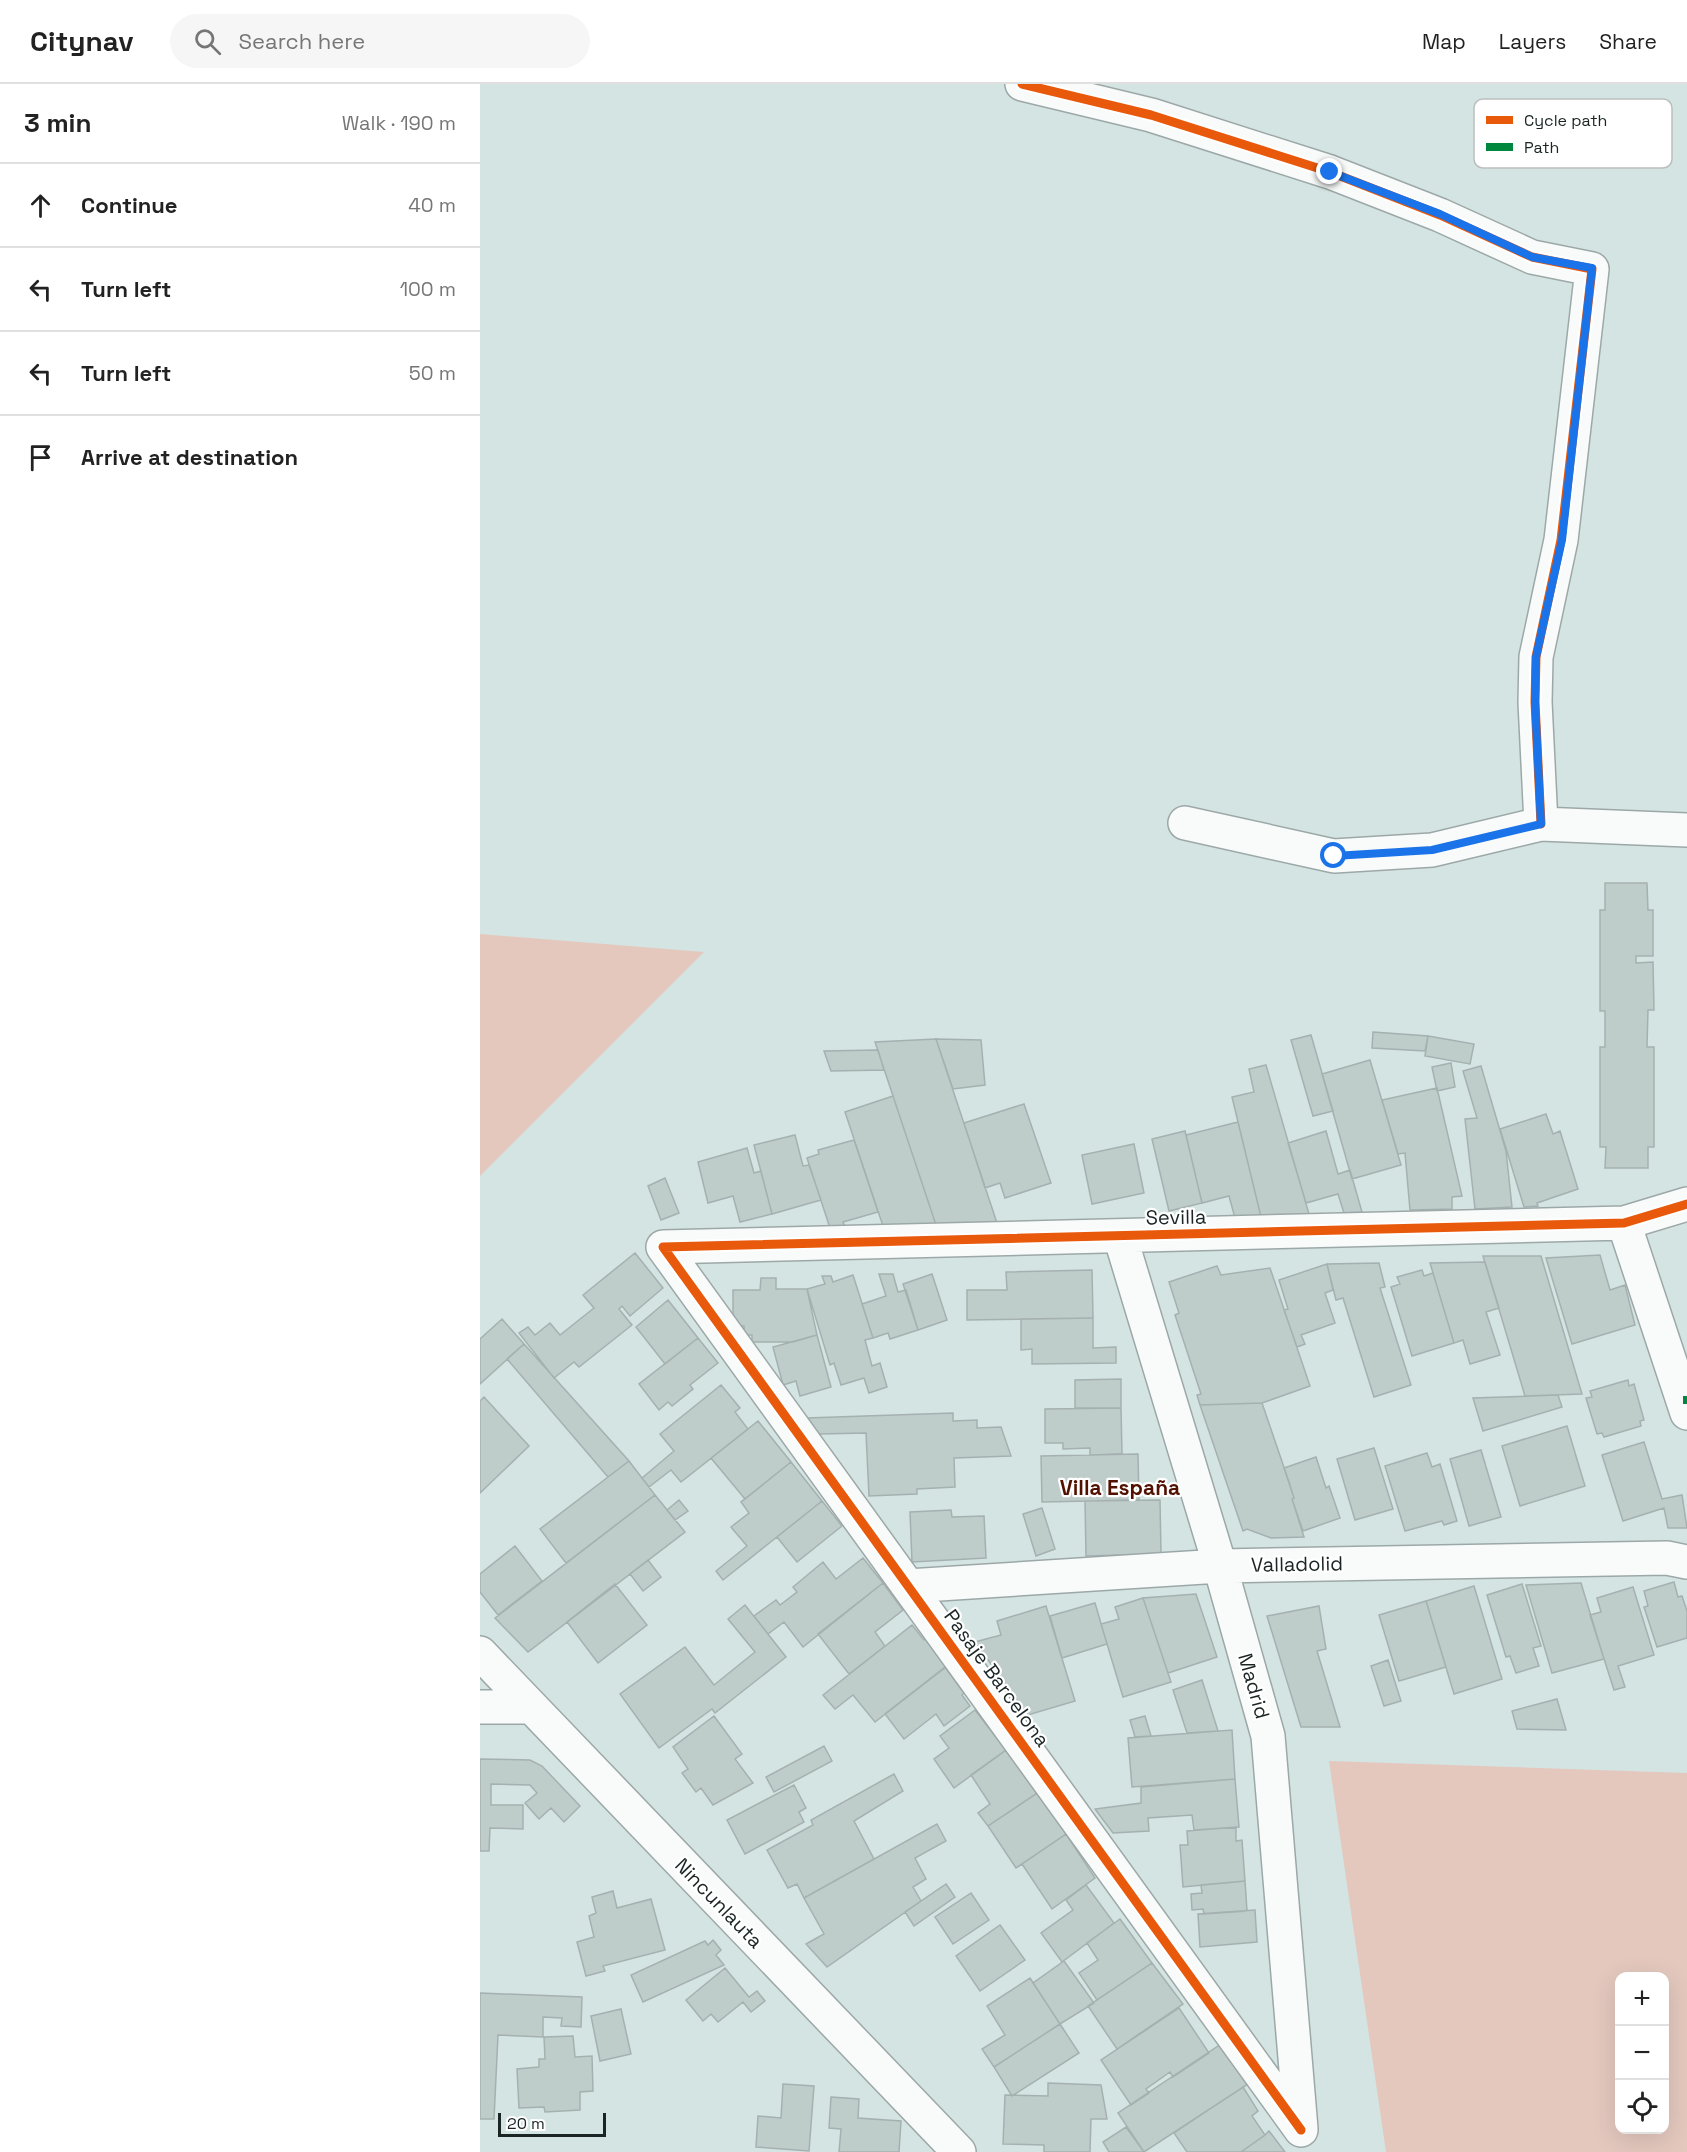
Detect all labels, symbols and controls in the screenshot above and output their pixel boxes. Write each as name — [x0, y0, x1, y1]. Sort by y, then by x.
search box — [170, 14, 590, 68]
text: Citynav — [30, 23, 134, 59]
icon: search — [191, 25, 224, 58]
text: Search here — [239, 27, 365, 55]
text: Map — [1422, 28, 1466, 55]
text: Layers — [1499, 28, 1566, 55]
text: Share — [1599, 28, 1657, 55]
legend — [1474, 99, 1672, 168]
text: 3 min — [24, 106, 92, 140]
text: Walk · 190 m — [342, 110, 456, 136]
text: Cycle path — [1524, 110, 1607, 131]
text: Path — [1524, 137, 1559, 158]
route end — [1316, 158, 1342, 184]
icon: ahead — [24, 189, 57, 222]
text: Continue — [81, 191, 177, 219]
text: 40 m — [408, 192, 456, 218]
icon: left — [24, 273, 57, 306]
text: Turn left — [81, 275, 171, 303]
text: 100 m — [400, 276, 456, 302]
icon: left — [24, 357, 57, 390]
text: Turn left — [81, 359, 171, 387]
text: 50 m — [409, 360, 456, 386]
icon: arrive — [24, 441, 57, 474]
text: Arrive at destination — [81, 443, 298, 471]
route start — [1320, 842, 1346, 868]
street label: Sevilla — [1145, 1203, 1207, 1231]
district label: Villa España — [1060, 1474, 1180, 1501]
street label: Valladolid — [1251, 1550, 1343, 1578]
street label: Pasaje Barcelona — [938, 1604, 1056, 1752]
street label: Madrid — [1232, 1650, 1276, 1722]
street label: Nincunlauta — [669, 1852, 769, 1954]
map controls — [1615, 1972, 1669, 2134]
button: + — [1615, 1972, 1669, 2026]
button: − — [1615, 2026, 1669, 2080]
button: locate — [1615, 2080, 1669, 2134]
scale bar — [498, 2110, 606, 2138]
text: 20 m — [507, 2113, 545, 2134]

